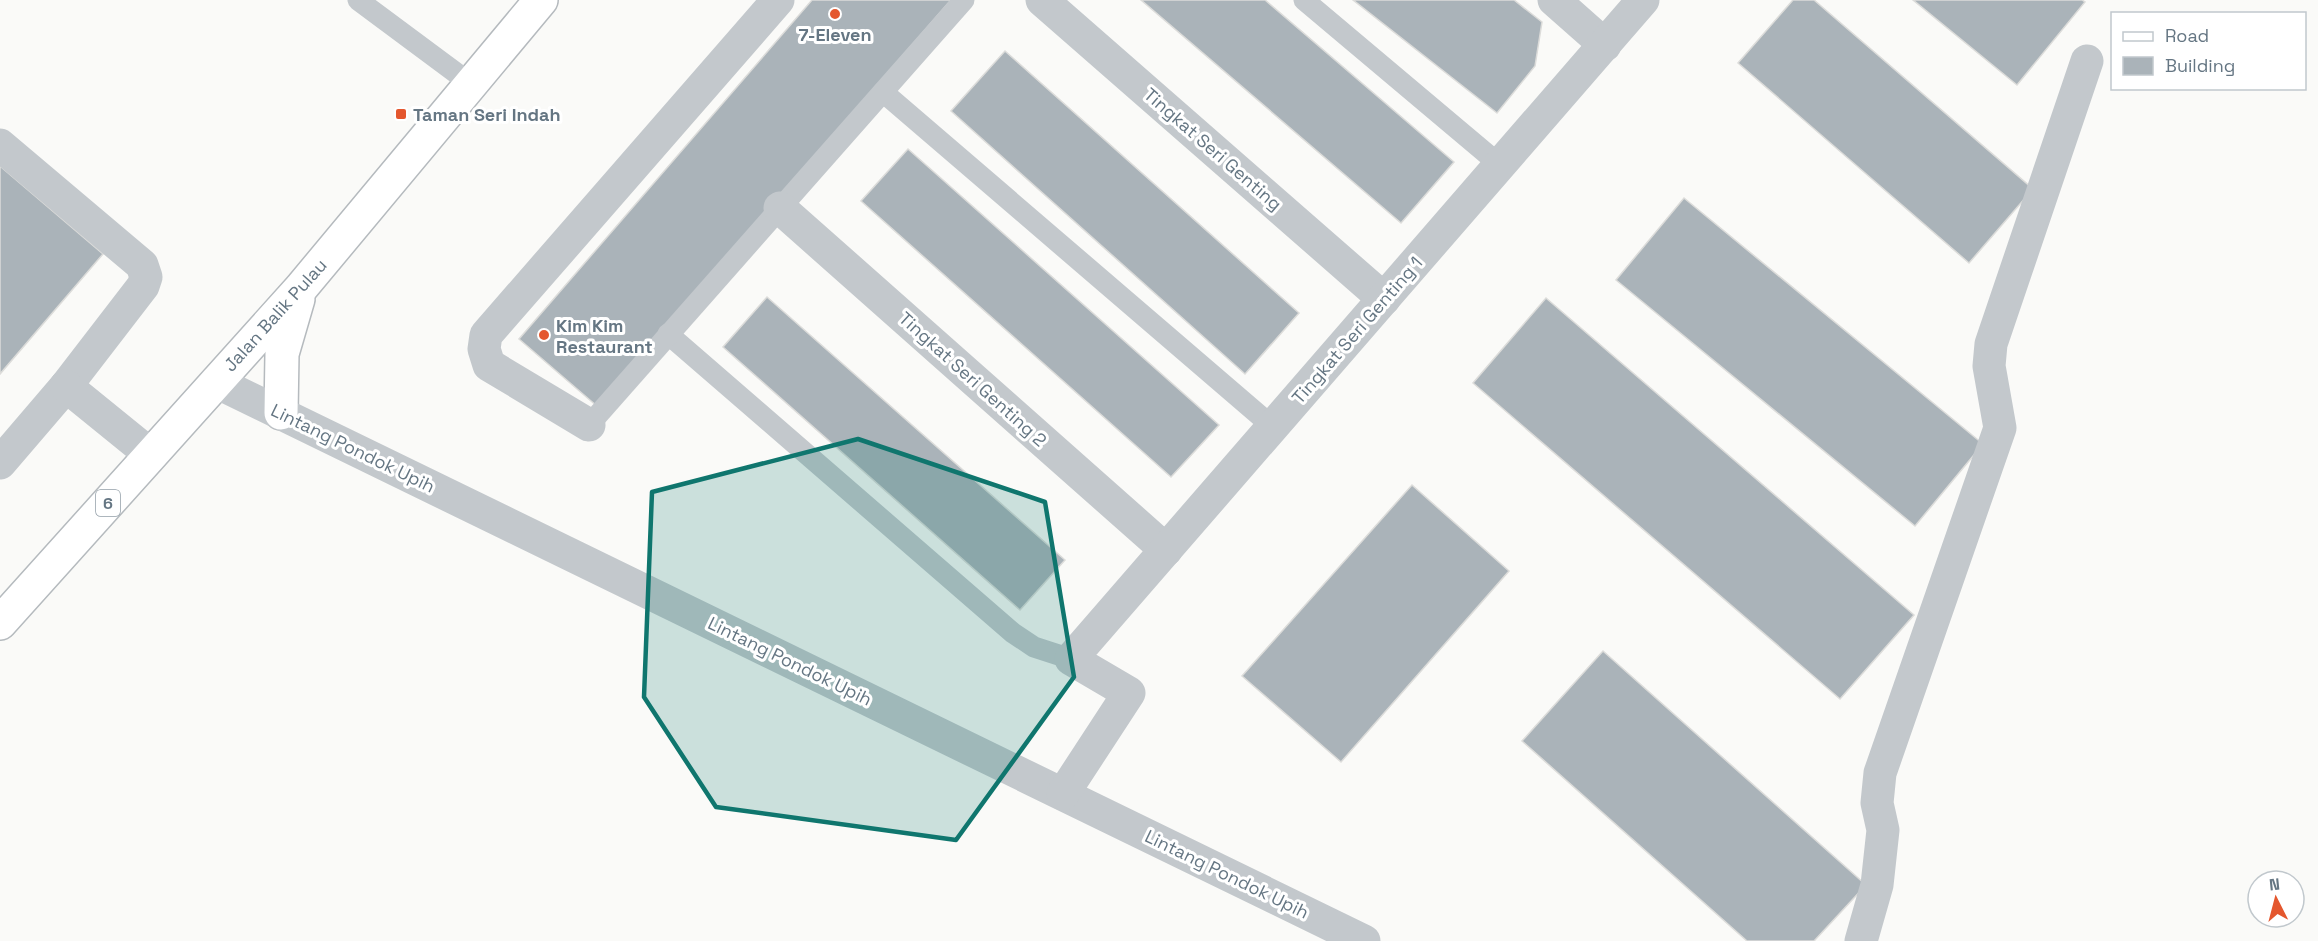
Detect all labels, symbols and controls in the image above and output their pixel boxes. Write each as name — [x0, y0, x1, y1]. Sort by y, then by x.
marker: 7-Eleven — [828, 7, 842, 21]
legend — [2111, 12, 2306, 90]
place label: 7-Eleven — [799, 23, 871, 46]
text: Road — [2165, 24, 2209, 47]
text: Building — [2165, 54, 2235, 77]
street label: Tingkat Seri Genting — [1139, 83, 1287, 215]
place label: Taman Seri Indah — [413, 103, 560, 126]
marker: Taman Seri Indah — [394, 107, 408, 121]
street label: Tingkat Seri Genting 1 — [1287, 252, 1427, 408]
street label: Jalan Balik Pulau — [218, 254, 332, 376]
street label: Tingkat Seri Genting 2 — [894, 306, 1052, 452]
place label: Kim Kim Restaurant — [556, 314, 653, 358]
marker: Kim Kim Restaurant — [537, 328, 551, 342]
street label: Lintang Pondok Upih — [267, 398, 439, 498]
road number: 6 — [96, 490, 120, 516]
street label: Lintang Pondok Upih — [704, 611, 876, 711]
street label: Lintang Pondok Upih — [1141, 824, 1313, 924]
north arrow — [2246, 869, 2306, 929]
text: N — [2268, 874, 2281, 896]

